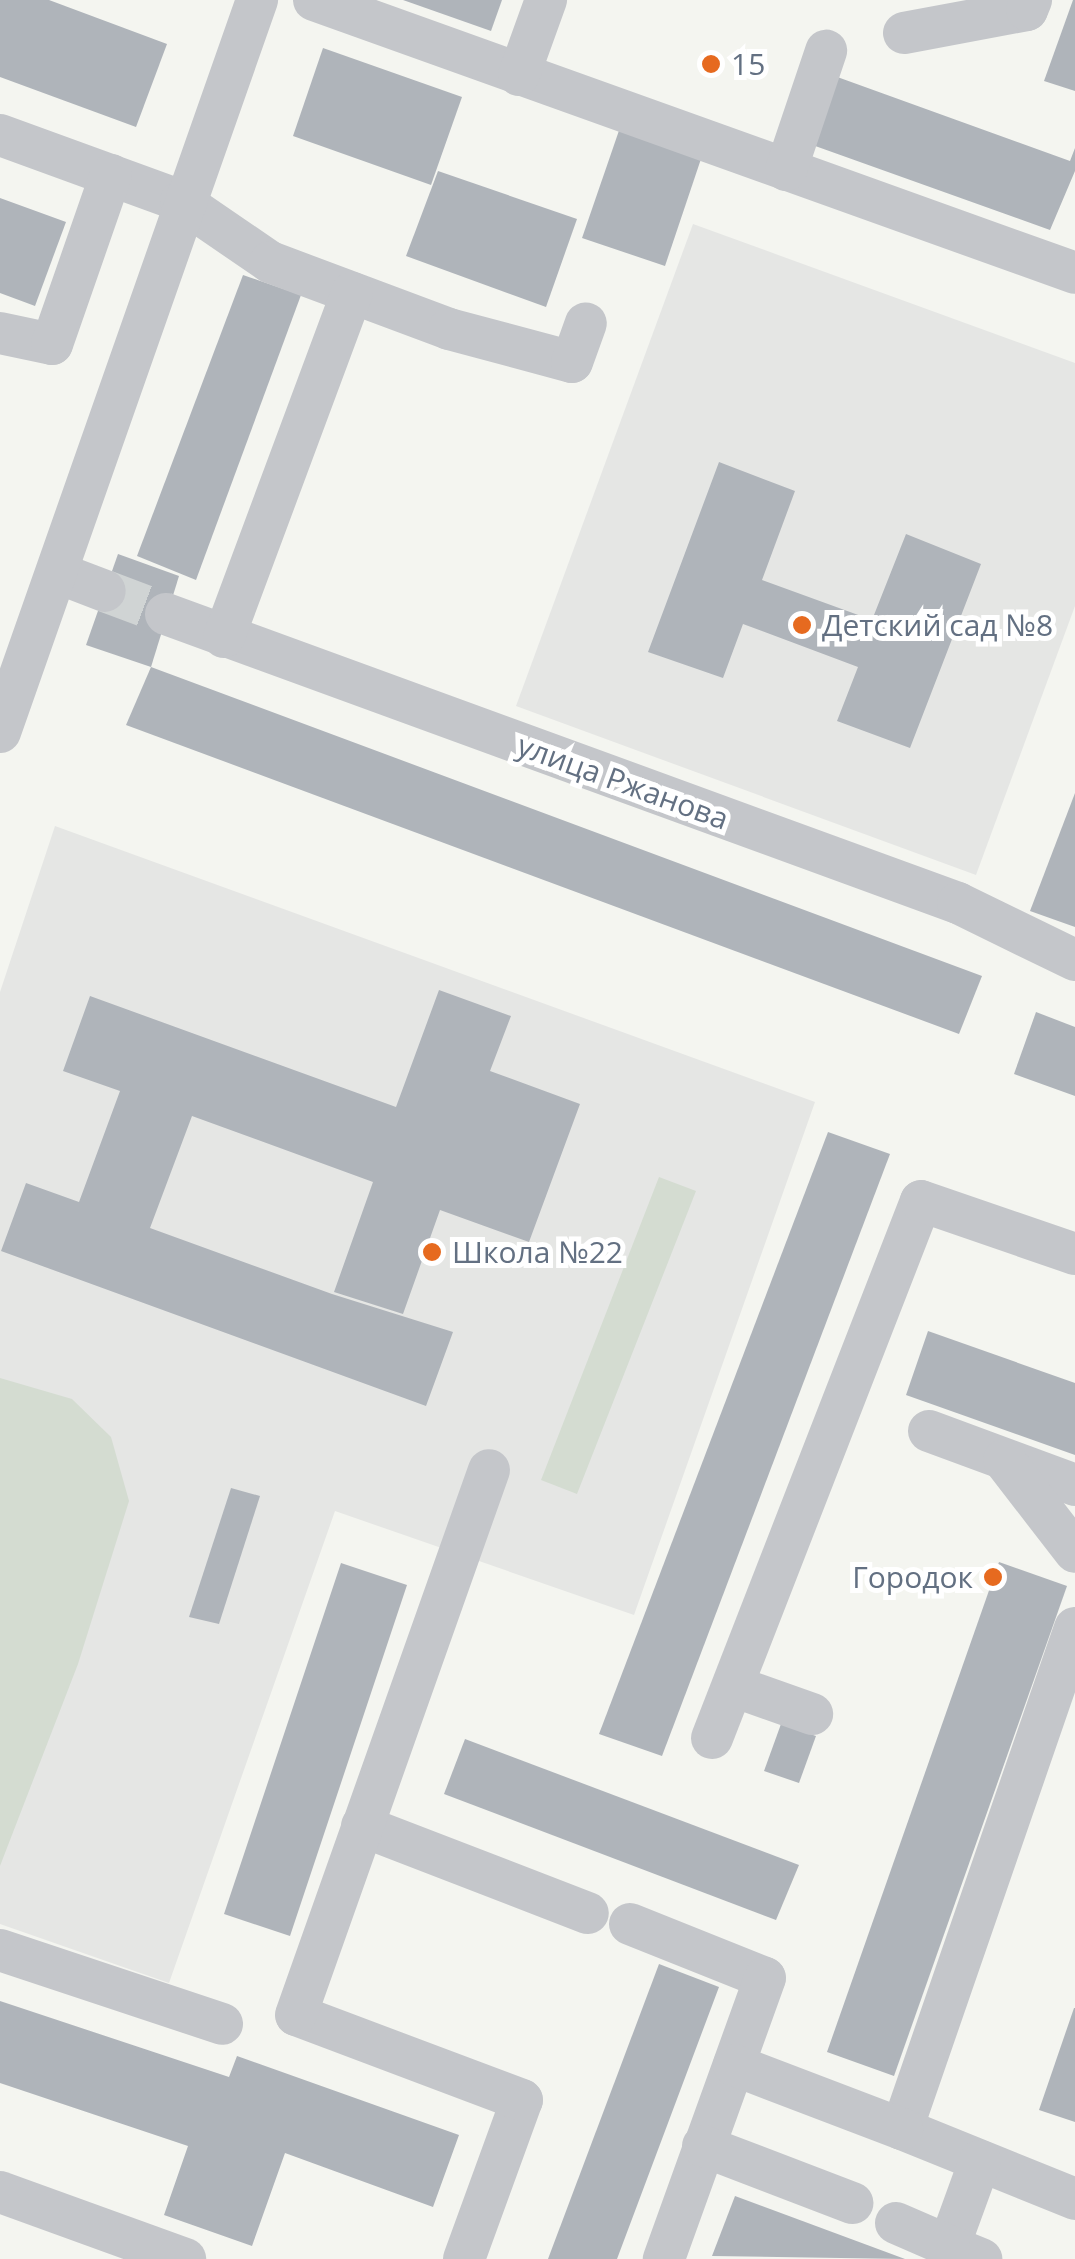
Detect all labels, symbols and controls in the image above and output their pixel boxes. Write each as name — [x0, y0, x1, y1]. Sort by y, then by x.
place label: 15 — [731, 46, 765, 82]
marker: 15 — [700, 53, 722, 75]
place label: Детский сад №8 — [822, 607, 1053, 643]
marker: Детский сад №8 — [791, 614, 813, 636]
street label: улица Ржанова — [512, 727, 734, 837]
place label: Школа №22 — [452, 1234, 623, 1270]
marker: Школа №22 — [421, 1241, 443, 1263]
place label: Городок — [852, 1559, 973, 1595]
marker: Городок — [982, 1566, 1004, 1588]

